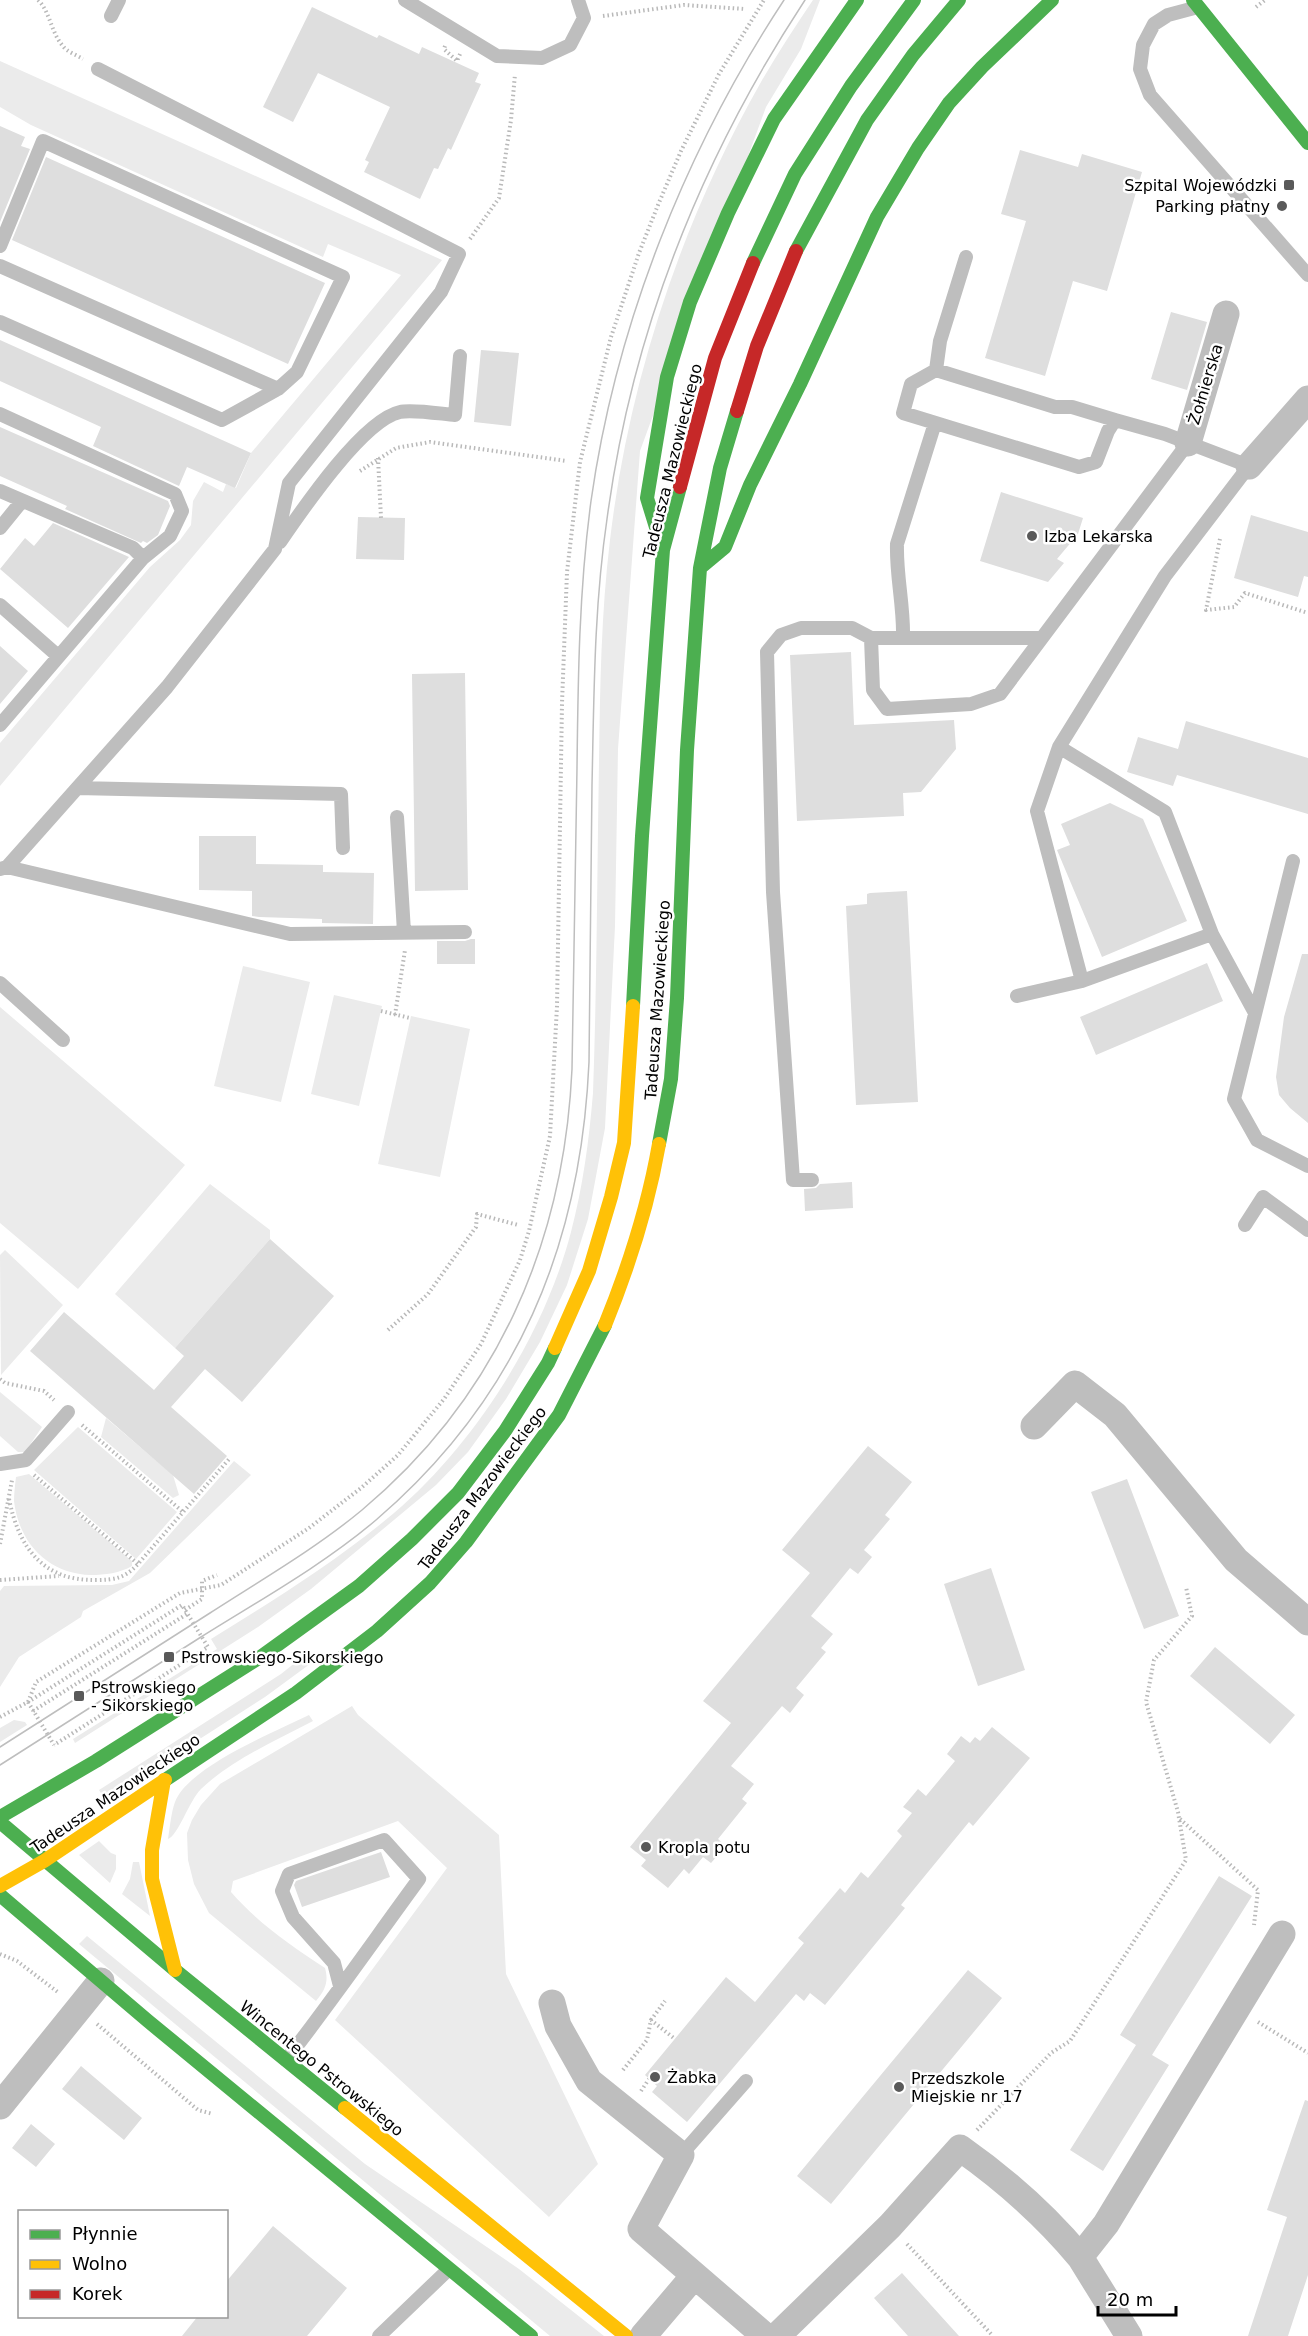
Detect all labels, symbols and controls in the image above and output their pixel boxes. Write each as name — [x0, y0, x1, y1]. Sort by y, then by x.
place label: Szpital Wojewódzki — [1124, 176, 1277, 195]
marker: Szpital Wojewódzki — [1282, 178, 1296, 192]
place label: Parking płatny — [1155, 197, 1270, 216]
marker: Parking płatny — [1275, 199, 1289, 213]
street label: Żołnierska — [1184, 341, 1227, 427]
street label: Tadeusza Mazowieckiego — [639, 362, 706, 562]
place label: Izba Lekarska — [1044, 527, 1153, 546]
marker: Izba Lekarska — [1025, 529, 1039, 543]
street label: Tadeusza Mazowieckiego — [641, 900, 674, 1102]
street label: Tadeusza Mazowieckiego — [414, 1403, 550, 1575]
place label: Pstrowskiego-Sikorskiego — [181, 1648, 383, 1667]
marker: Pstrowskiego-Sikorskiego — [162, 1650, 176, 1664]
place label: Pstrowskiego - Sikorskiego — [91, 1678, 196, 1715]
marker: Pstrowskiego - Sikorskiego — [72, 1689, 86, 1703]
street label: Tadeusza Mazowieckiego — [26, 1730, 204, 1858]
place label: Kropla potu — [658, 1838, 750, 1857]
marker: Kropla potu — [639, 1840, 653, 1854]
street label: Wincentego Pstrowskiego — [236, 1997, 407, 2140]
place label: Żabka — [667, 2068, 717, 2087]
place label: Przedszkole Miejskie nr 17 — [911, 2069, 1023, 2106]
marker: Żabka — [648, 2070, 662, 2084]
marker: Przedszkole Miejskie nr 17 — [892, 2080, 906, 2094]
legend — [18, 2210, 228, 2318]
text: Płynnie — [72, 2223, 138, 2244]
text: Wolno — [72, 2253, 127, 2274]
scale bar — [1098, 2279, 1176, 2317]
text: Korek — [72, 2283, 123, 2304]
text: 20 m — [1107, 2289, 1153, 2310]

